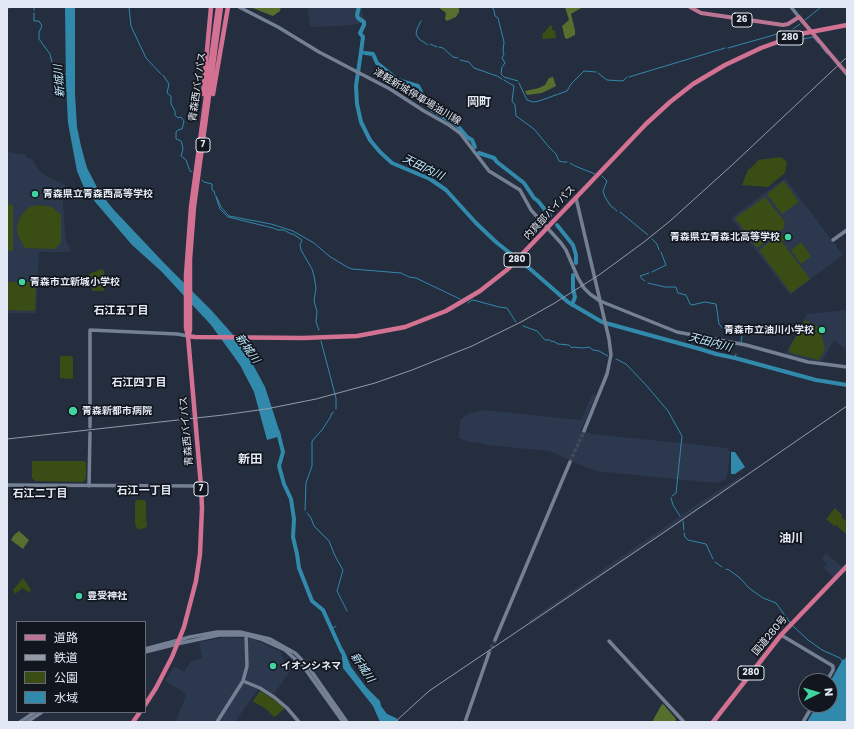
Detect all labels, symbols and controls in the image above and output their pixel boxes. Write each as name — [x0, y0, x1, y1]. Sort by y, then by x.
road number: 26 — [732, 13, 752, 27]
road number: 280 — [777, 31, 803, 45]
street label: 青森西バイパス — [187, 52, 209, 122]
water label: 新城川 — [52, 64, 68, 98]
street label: 津軽新城停車場油川線 — [371, 66, 463, 128]
district label: 岡町 — [467, 96, 491, 110]
road number: 7 — [196, 138, 210, 152]
water label: 天田内川 — [400, 152, 446, 184]
street label: 内真部バイパス — [522, 183, 578, 243]
place label: 青森県立青森西高等学校 — [43, 188, 153, 200]
marker: 青森県立青森西高等学校 — [30, 189, 40, 199]
place label: 青森県立青森北高等学校 — [670, 231, 780, 243]
marker: 青森県立青森北高等学校 — [783, 232, 793, 242]
road number: 280 — [504, 253, 530, 267]
place label: 青森市立新城小学校 — [30, 276, 120, 288]
marker: 青森市立新城小学校 — [17, 277, 27, 287]
district label: 石江五丁目 — [94, 304, 148, 318]
place label: 青森市立油川小学校 — [724, 324, 814, 336]
marker: 青森市立油川小学校 — [817, 325, 827, 335]
water label: 天田内川 — [687, 331, 733, 355]
water label: 新城川 — [232, 332, 262, 366]
district label: 石江四丁目 — [112, 376, 166, 390]
street label: 青森西バイパス — [178, 396, 196, 466]
marker: 青森新都市病院 — [67, 405, 79, 417]
place label: 青森新都市病院 — [82, 405, 152, 417]
district label: 新田 — [238, 453, 262, 467]
road number: 7 — [194, 482, 208, 496]
district label: 石江一丁目 — [117, 484, 171, 498]
district label: 石江二丁目 — [13, 487, 67, 501]
district label: 油川 — [779, 532, 803, 546]
place label: 豊受神社 — [87, 590, 127, 602]
marker: 豊受神社 — [74, 591, 84, 601]
street label: 国道280号 — [750, 614, 790, 658]
legend — [16, 621, 146, 713]
text: 道路 — [54, 629, 78, 646]
text: 鉄道 — [54, 649, 78, 666]
water label: 新城川 — [347, 651, 377, 685]
place label: イオンシネマ — [281, 660, 341, 672]
marker: イオンシネマ — [268, 661, 278, 671]
road number: 280 — [738, 666, 764, 680]
text: 公園 — [54, 669, 78, 686]
north arrow — [798, 673, 838, 713]
text: N — [821, 687, 837, 697]
text: 水域 — [54, 689, 78, 706]

